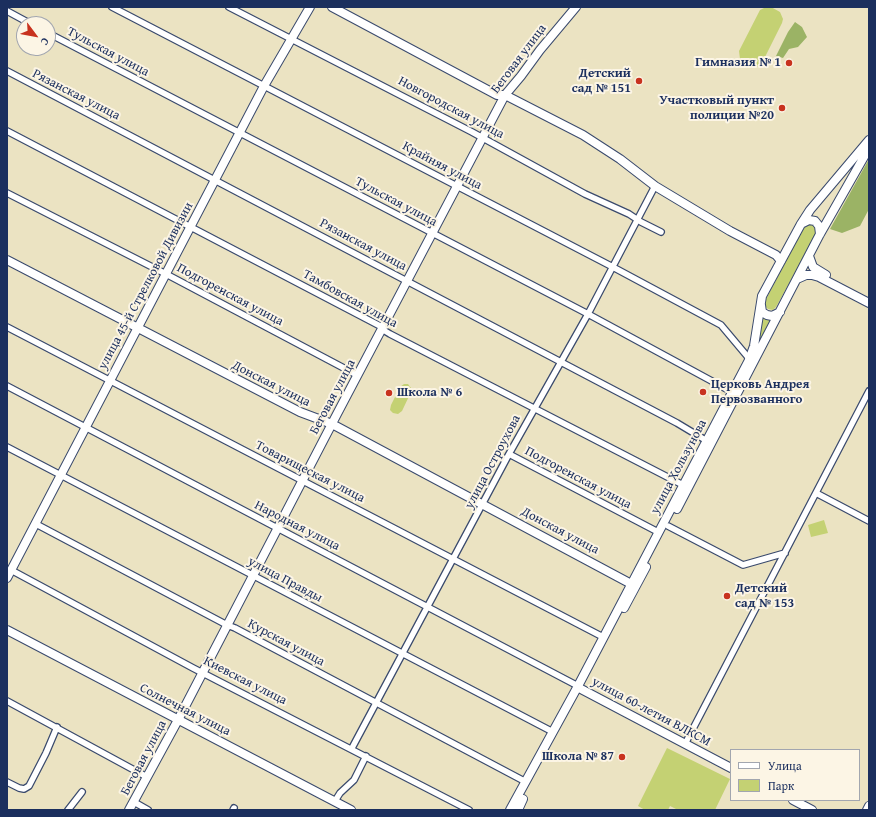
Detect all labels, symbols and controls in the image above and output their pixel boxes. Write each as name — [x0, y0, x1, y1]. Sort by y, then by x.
north arrow — [16, 16, 56, 56]
street label: Беговая улица — [488, 21, 550, 97]
street label: Тульская улица — [64, 24, 152, 80]
text: С — [37, 35, 54, 49]
place label: Гимназия № 1 — [695, 55, 781, 71]
marker: Гимназия № 1 — [784, 58, 794, 68]
street label: Рязанская улица — [30, 66, 122, 124]
place label: Детский сад № 151 — [572, 66, 631, 97]
street label: Новгородская улица — [395, 73, 507, 143]
marker: Детский сад № 151 — [634, 76, 644, 86]
place label: Участковый пункт полиции №20 — [659, 93, 774, 124]
marker: Участковый пункт полиции №20 — [777, 103, 787, 113]
street label: Крайняя улица — [400, 139, 484, 193]
street label: Тульская улица — [352, 174, 440, 230]
street label: улица 45-й Стрелковой Дивизии — [95, 200, 197, 372]
street label: Рязанская улица — [317, 216, 409, 274]
street label: Подгоренская улица — [174, 260, 286, 330]
street label: Тамбовская улица — [300, 267, 400, 331]
street label: Беговая улица — [307, 357, 359, 437]
street label: Донская улица — [229, 358, 313, 410]
place label: Церковь Андрея Первозванного — [711, 377, 809, 408]
place label: Школа № 6 — [397, 385, 462, 401]
marker: Церковь Андрея Первозванного — [698, 387, 708, 397]
marker: Школа № 6 — [384, 388, 394, 398]
street label: улица Остроухова — [462, 412, 524, 512]
street label: улица Хользунова — [647, 417, 711, 517]
street label: Товарищеская улица — [253, 438, 367, 506]
street label: Подгоренская улица — [522, 443, 634, 513]
street label: Народная улица — [252, 498, 342, 554]
street label: Донская улица — [518, 504, 602, 558]
street label: улица Правды — [245, 554, 325, 606]
place label: Детский сад № 153 — [735, 581, 794, 612]
marker: Детский сад № 153 — [722, 591, 732, 601]
street label: Курская улица — [245, 616, 327, 670]
street label: Киевская улица — [201, 653, 289, 709]
street label: улица 60-летия ВЛКСМ — [589, 674, 713, 750]
street label: Солнечная улица — [137, 680, 233, 740]
street label: Беговая улица — [118, 718, 170, 798]
place label: Школа № 87 — [542, 749, 614, 765]
legend — [730, 749, 860, 801]
marker: Школа № 87 — [617, 752, 627, 762]
text: Улица — [768, 757, 802, 774]
text: Парк — [768, 777, 794, 794]

